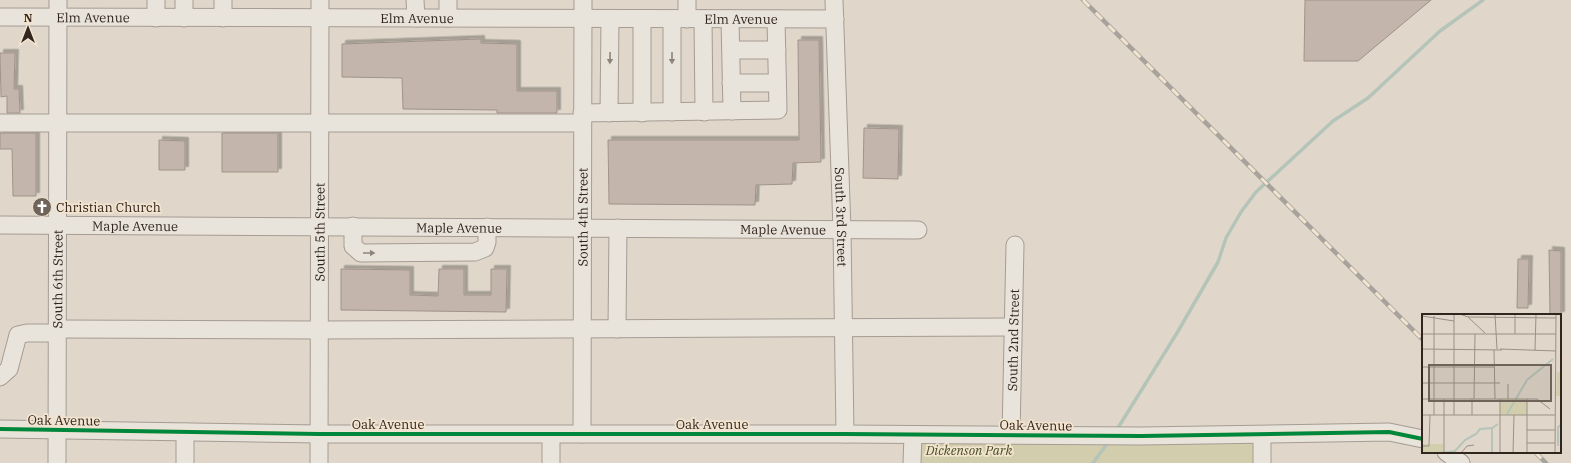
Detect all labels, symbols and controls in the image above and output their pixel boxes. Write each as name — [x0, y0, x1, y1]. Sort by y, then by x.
north arrow — [8, 8, 48, 48]
street label: Elm Avenue — [56, 9, 130, 26]
street label: Elm Avenue — [380, 10, 454, 27]
text: N — [24, 11, 33, 25]
street label: Elm Avenue — [704, 11, 778, 28]
one-way arrow — [607, 52, 613, 65]
one-way arrow — [669, 52, 675, 65]
street label: South 4th Street — [574, 167, 592, 266]
street label: South 3rd Street — [831, 167, 851, 267]
street label: South 5th Street — [311, 182, 329, 281]
church icon: Christian Church — [31, 196, 53, 218]
place label: Christian Church — [56, 199, 161, 216]
street label: Maple Avenue — [92, 218, 178, 235]
street label: Maple Avenue — [416, 219, 502, 237]
street label: Maple Avenue — [740, 221, 826, 238]
street label: South 6th Street — [49, 229, 67, 328]
one-way arrow — [363, 250, 376, 256]
street label: South 2nd Street — [1004, 288, 1023, 391]
inset map — [1422, 314, 1561, 453]
street label: Oak Avenue — [27, 411, 101, 430]
street label: Oak Avenue — [352, 416, 424, 433]
street label: Oak Avenue — [676, 416, 748, 433]
street label: Oak Avenue — [999, 416, 1073, 435]
park label: Dickenson Park — [925, 442, 1012, 459]

